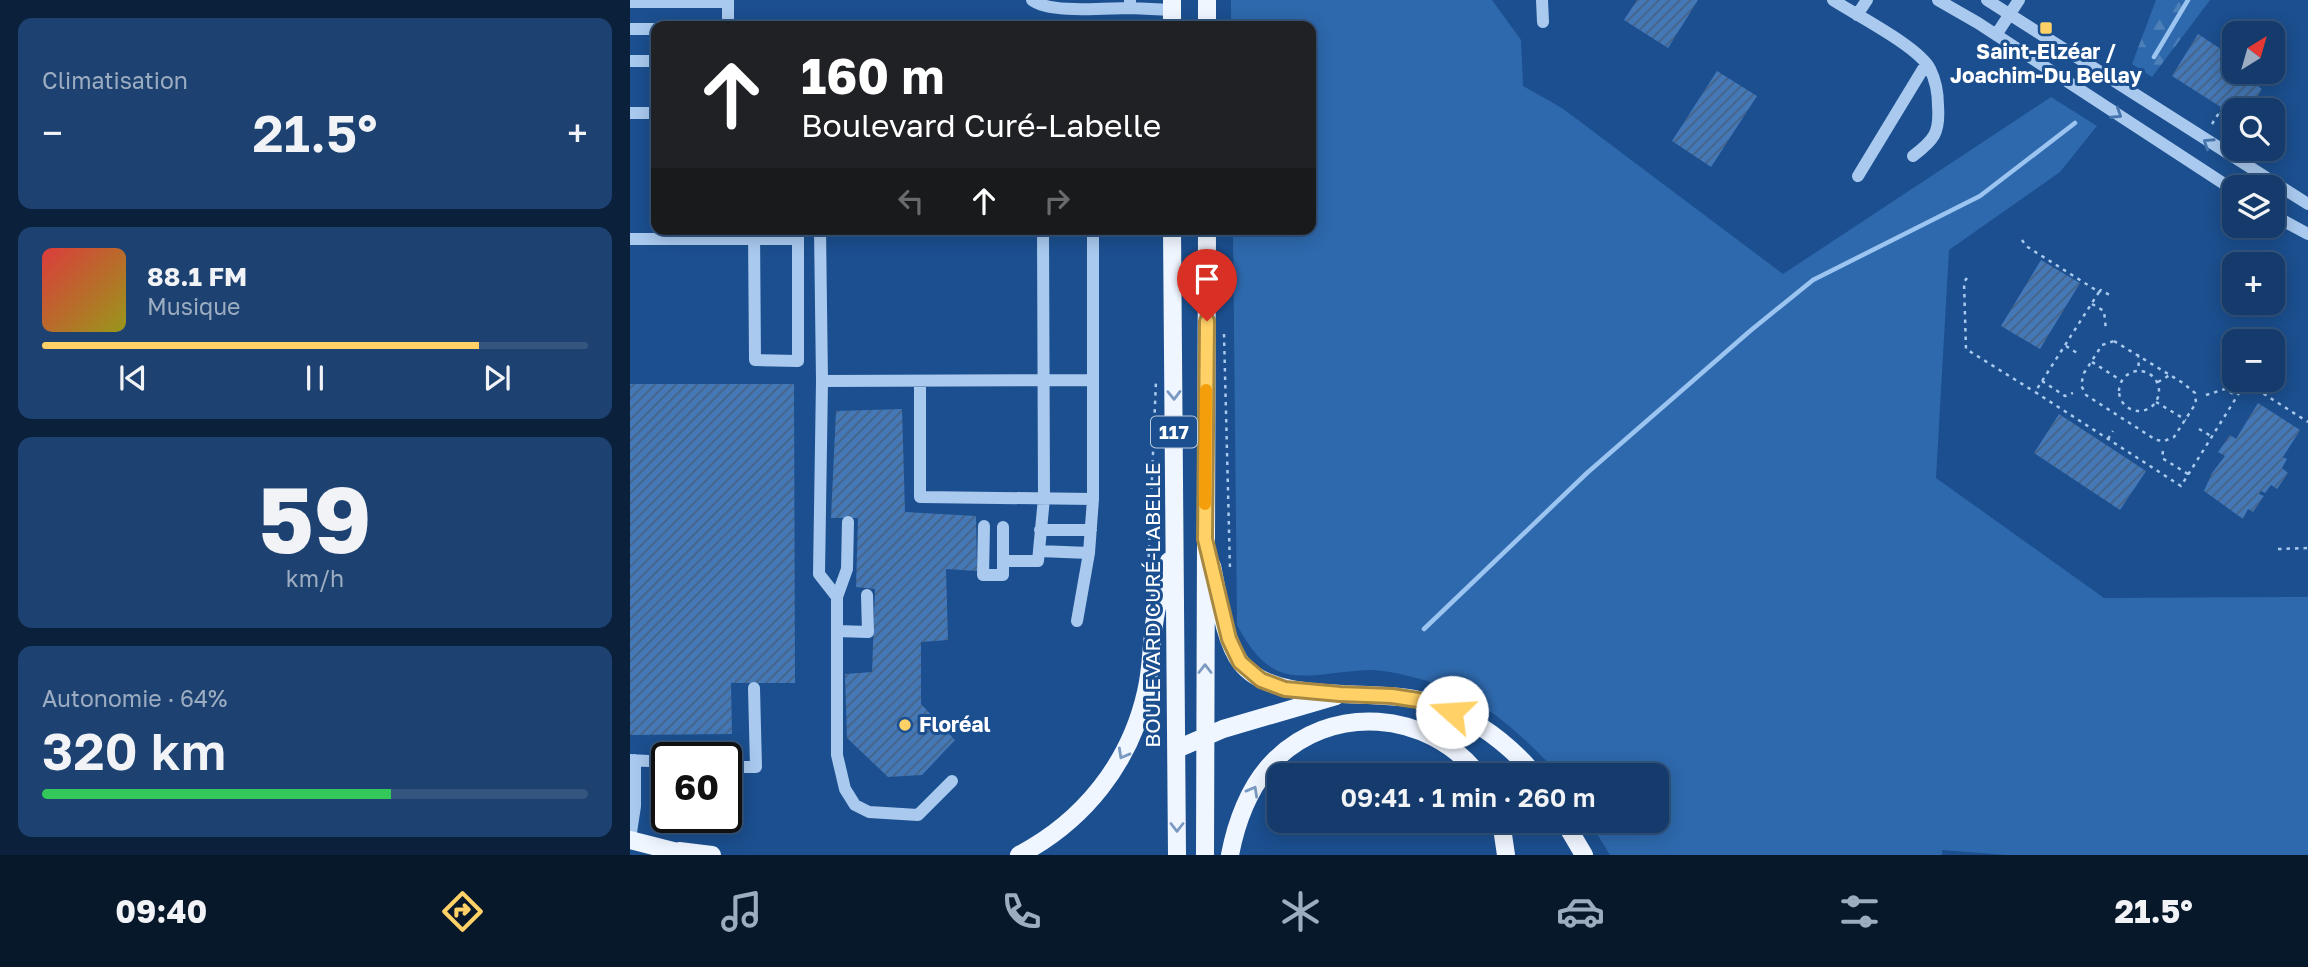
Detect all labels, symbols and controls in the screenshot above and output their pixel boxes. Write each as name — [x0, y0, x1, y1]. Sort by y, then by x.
marker: Saint-Elzéar / Joachim-Du Bellay — [2038, 20, 2054, 36]
north arrow — [2222, 21, 2286, 84]
map controls — [2222, 21, 2285, 392]
place label: Saint-Elzéar / Joachim-Du Bellay — [1950, 38, 2142, 88]
text: 160 m — [801, 46, 944, 105]
icon: ahead — [686, 49, 777, 140]
text: Climatisation — [42, 66, 188, 94]
button: search — [2222, 98, 2285, 161]
text: 21.5° — [253, 101, 377, 163]
text: Boulevard Curé-Labelle — [801, 106, 1161, 144]
one-way arrow — [2109, 106, 2122, 119]
text: − — [42, 110, 63, 155]
text: + — [567, 110, 588, 155]
one-way arrow — [2203, 138, 2216, 151]
button: layers — [2222, 175, 2285, 238]
icon: left — [892, 182, 930, 220]
icon: ahead — [965, 182, 1003, 220]
icon: right — [1038, 182, 1076, 220]
pin — [1177, 249, 1237, 321]
button: + — [2222, 252, 2285, 315]
icon: arrive — [1188, 260, 1226, 298]
text: 88.1 FM — [147, 261, 247, 292]
text: Musique — [147, 292, 240, 320]
button: − — [2222, 329, 2285, 392]
icon: previous — [114, 359, 152, 397]
icon: pause — [296, 359, 334, 397]
icon: next — [478, 359, 516, 397]
one-way arrow — [1166, 390, 1182, 401]
road number: 117 — [1151, 416, 1197, 448]
street label: BOULEVARD CURÉ-LABELLE — [1139, 462, 1165, 748]
text: 59 — [258, 464, 372, 573]
text: km/h — [286, 564, 344, 592]
one-way arrow — [1197, 663, 1213, 674]
position arrow — [1415, 675, 1489, 749]
text: Autonomie · 64% — [42, 684, 227, 712]
place label: Floréal — [919, 711, 991, 737]
marker: Floréal — [897, 717, 913, 733]
text: 320 km — [42, 719, 226, 781]
speed limit sign: 60 — [651, 742, 742, 833]
one-way arrow — [1118, 747, 1131, 760]
text: 09:41 · 1 min · 260 m — [1340, 782, 1596, 813]
one-way arrow — [1245, 786, 1258, 798]
one-way arrow — [1169, 822, 1185, 832]
icon: directions — [438, 887, 487, 936]
icon: music — [717, 887, 766, 936]
icon: phone — [997, 887, 1046, 936]
icon: climate — [1276, 887, 1325, 936]
icon: car — [1556, 887, 1605, 936]
icon: filters — [1835, 887, 1884, 936]
text: 09:40 — [115, 892, 207, 930]
text: 21.5° — [2114, 892, 2193, 930]

